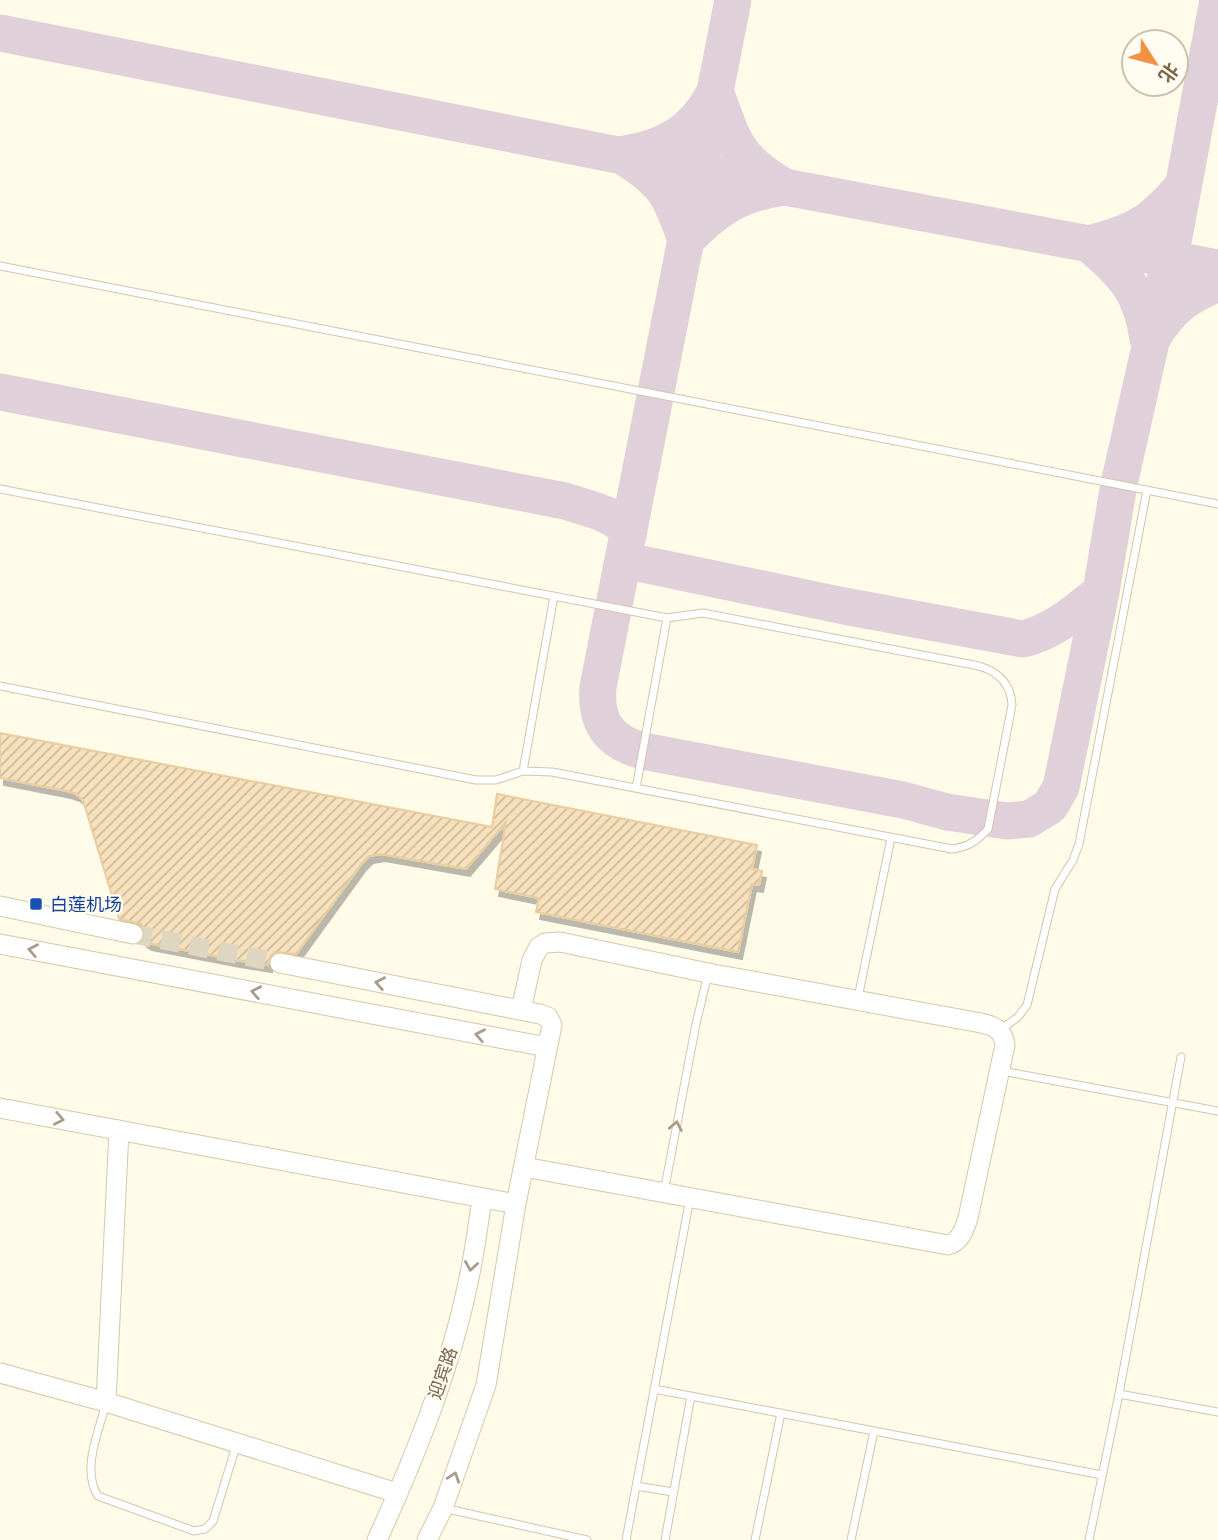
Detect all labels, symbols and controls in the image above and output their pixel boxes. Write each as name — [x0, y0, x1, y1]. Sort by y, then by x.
north arrow — [1120, 28, 1190, 98]
text: 北 — [1154, 59, 1184, 88]
place label: 白莲机场 — [50, 893, 122, 915]
marker: 白莲机场 — [28, 896, 44, 912]
one-way arrow — [27, 943, 39, 958]
one-way arrow — [374, 977, 386, 992]
one-way arrow — [250, 986, 262, 1001]
one-way arrow — [474, 1028, 486, 1043]
one-way arrow — [54, 1111, 65, 1126]
one-way arrow — [668, 1120, 683, 1132]
one-way arrow — [464, 1260, 479, 1271]
street label: 迎宾路 — [423, 1344, 461, 1402]
one-way arrow — [445, 1472, 459, 1484]

